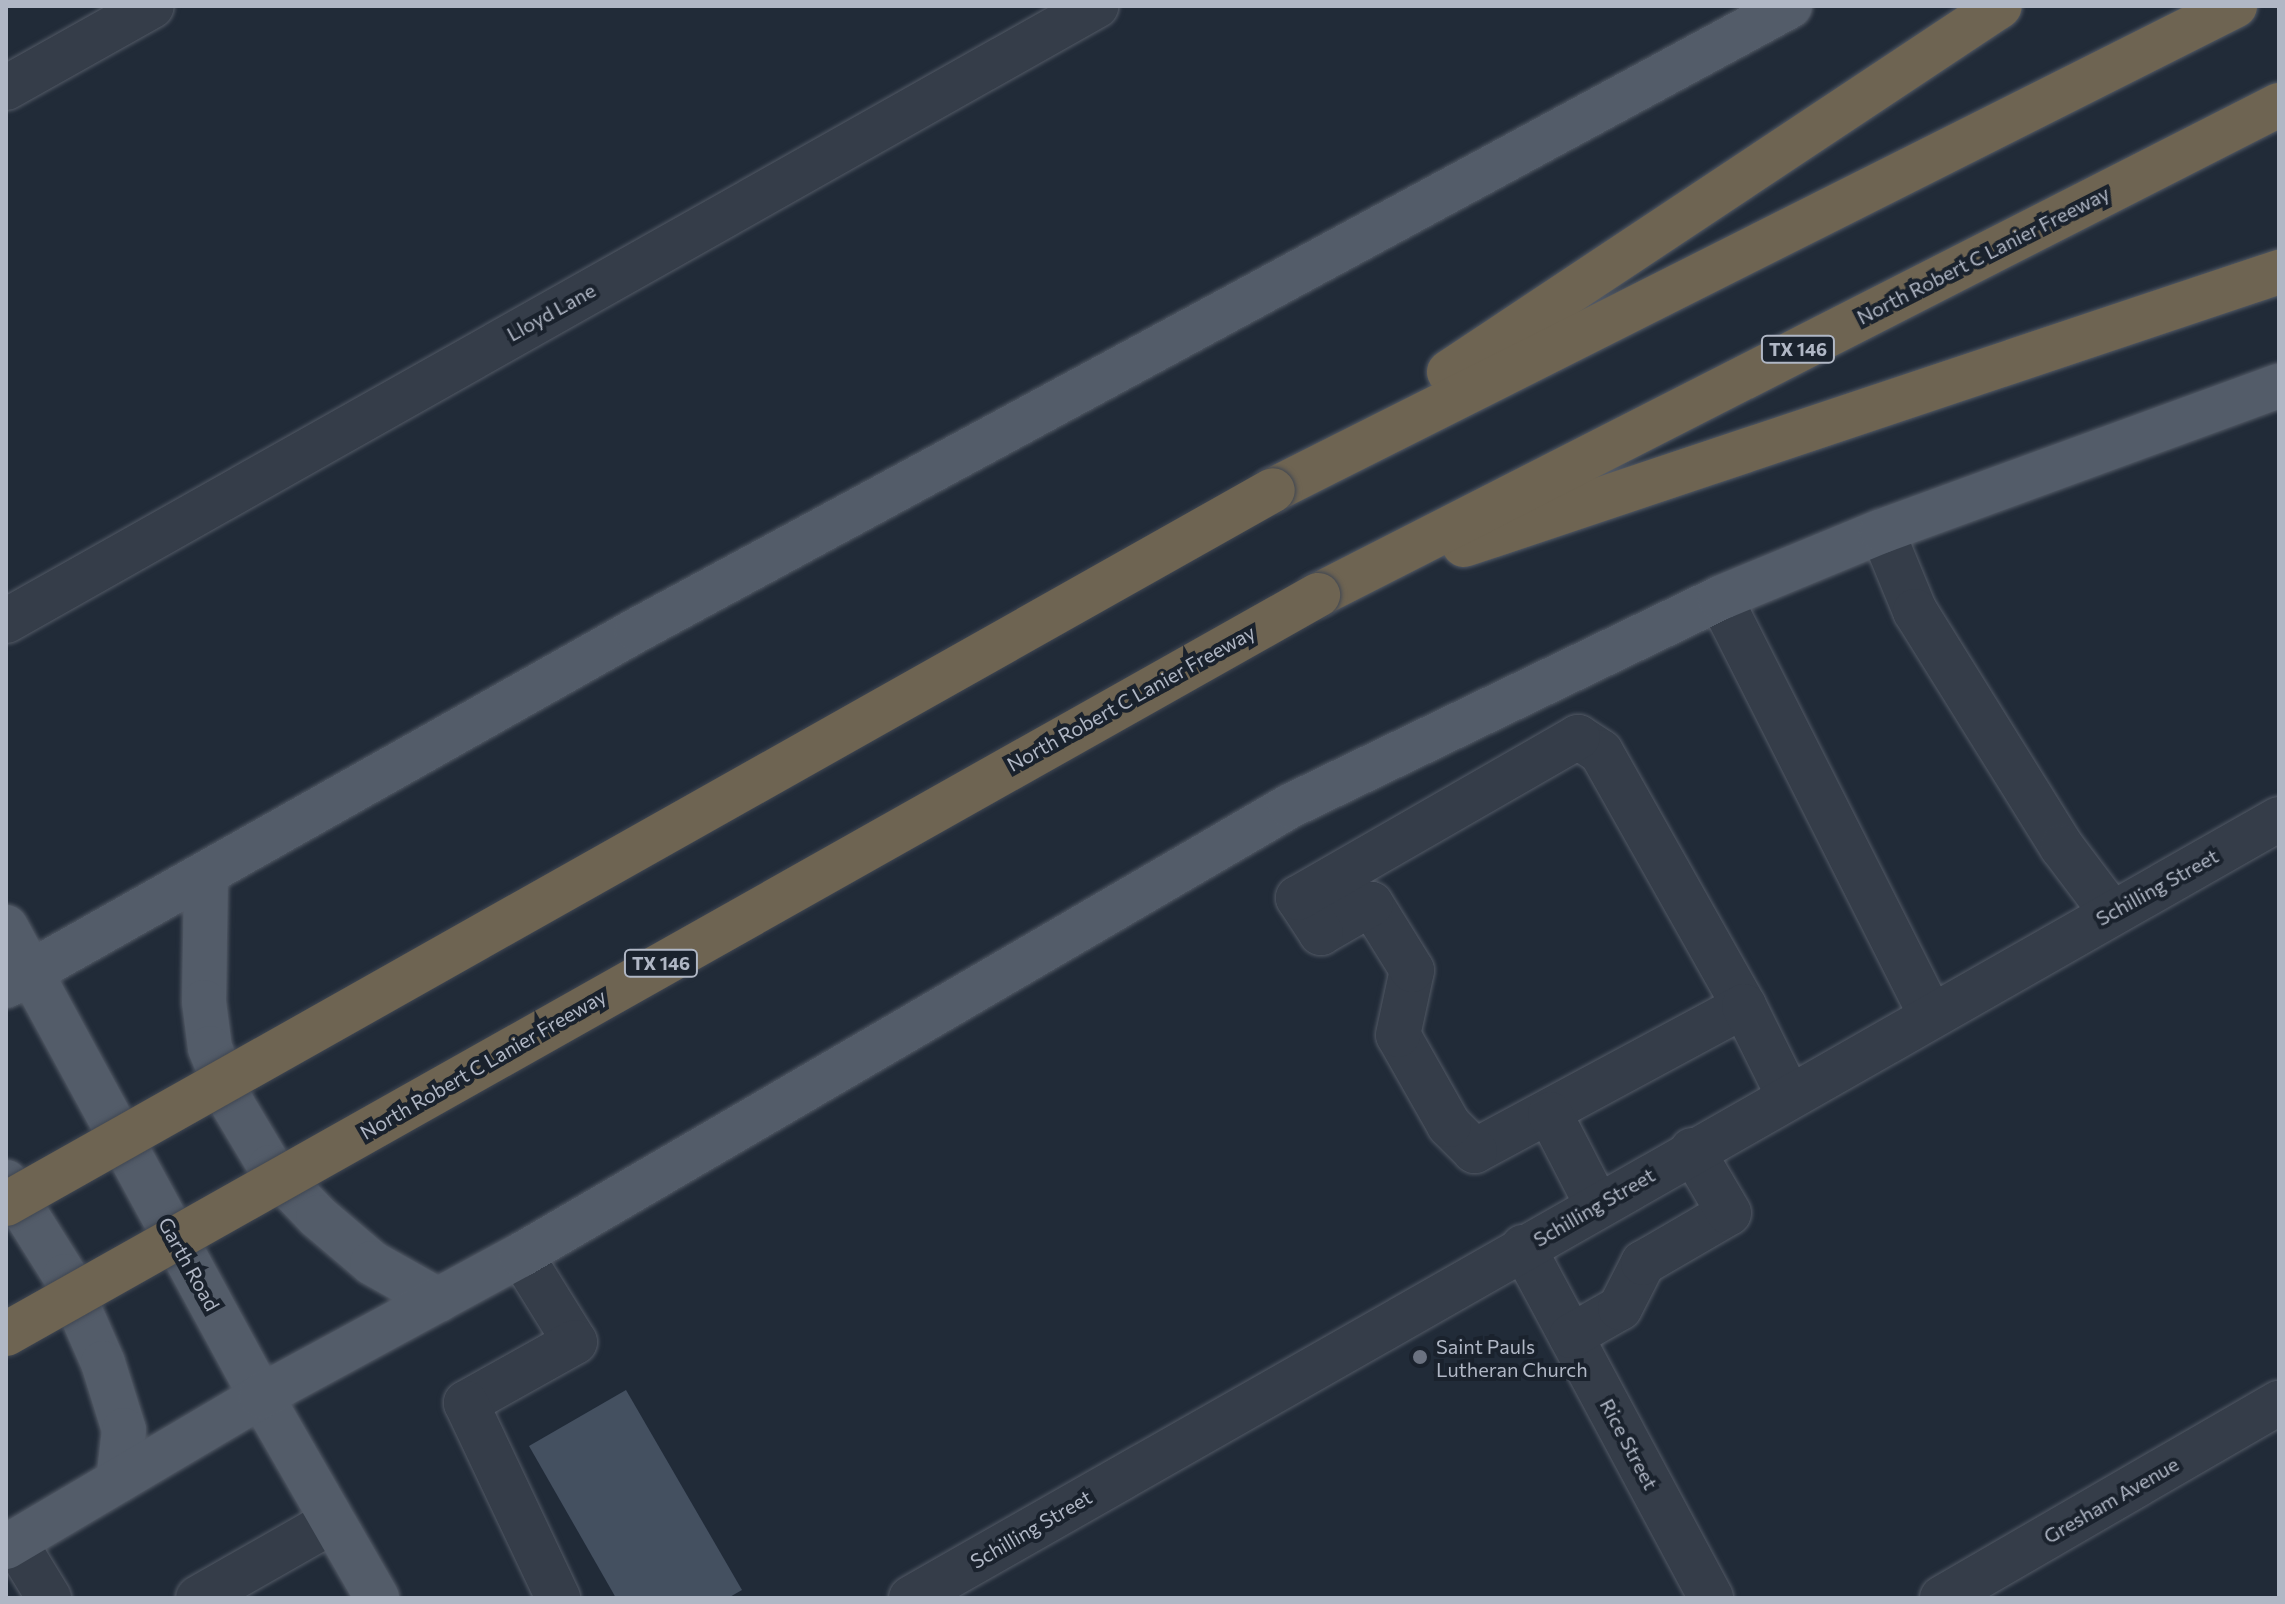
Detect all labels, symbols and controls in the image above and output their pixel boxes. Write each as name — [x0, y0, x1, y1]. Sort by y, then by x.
street label: North Robert C Lanier Freeway — [1853, 181, 2113, 329]
street label: Lloyd Lane — [503, 278, 599, 346]
road number: TX 146 — [1760, 335, 1836, 363]
street label: North Robert C Lanier Freeway — [1003, 620, 1259, 776]
street label: Schilling Street — [2092, 843, 2222, 931]
road number: TX 146 — [623, 949, 699, 977]
street label: North Robert C Lanier Freeway — [356, 984, 610, 1144]
street label: Schilling Street — [1529, 1163, 1659, 1251]
street label: Garth Road — [153, 1213, 225, 1315]
place label: Saint Pauls Lutheran Church — [1436, 1334, 1588, 1381]
marker: Saint Pauls Lutheran Church — [1411, 1348, 1429, 1366]
street label: Rice Street — [1595, 1395, 1663, 1493]
street label: Gresham Avenue — [2039, 1452, 2183, 1548]
street label: Schilling Street — [966, 1485, 1096, 1573]

